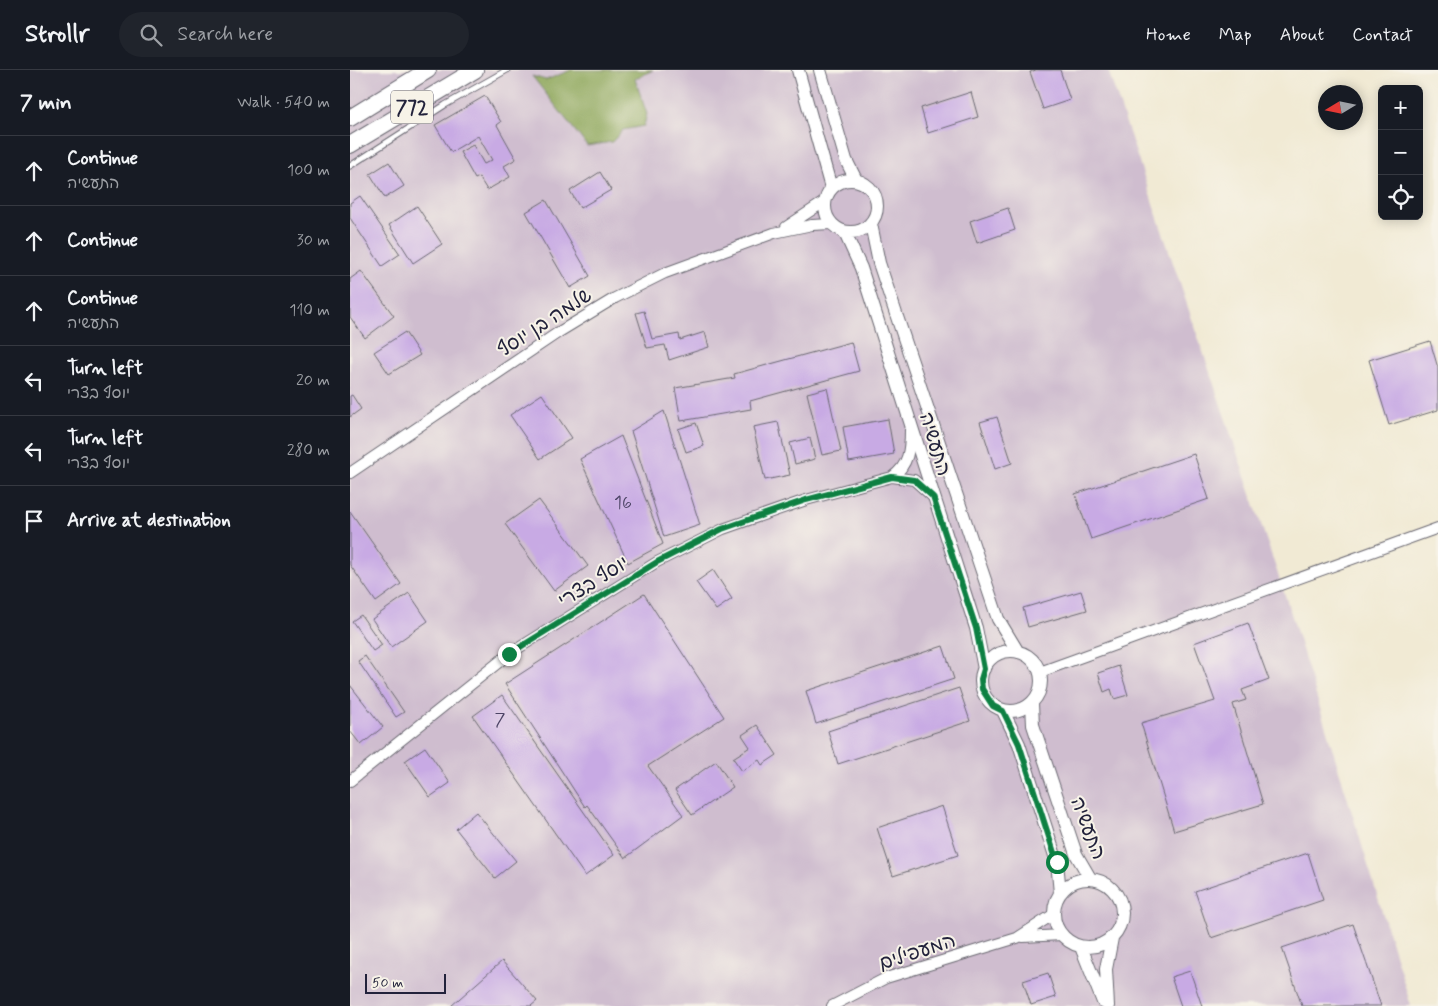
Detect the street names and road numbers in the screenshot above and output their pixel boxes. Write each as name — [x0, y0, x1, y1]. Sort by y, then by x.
road number: 772 — [391, 91, 433, 124]
street label: שלמה בן יוסף — [492, 282, 598, 364]
street label: התעשיה — [912, 409, 957, 480]
street label: יוסף בצרי — [553, 550, 634, 615]
street label: התעשיה — [1063, 793, 1112, 864]
street label: המעפילים — [875, 927, 959, 978]

